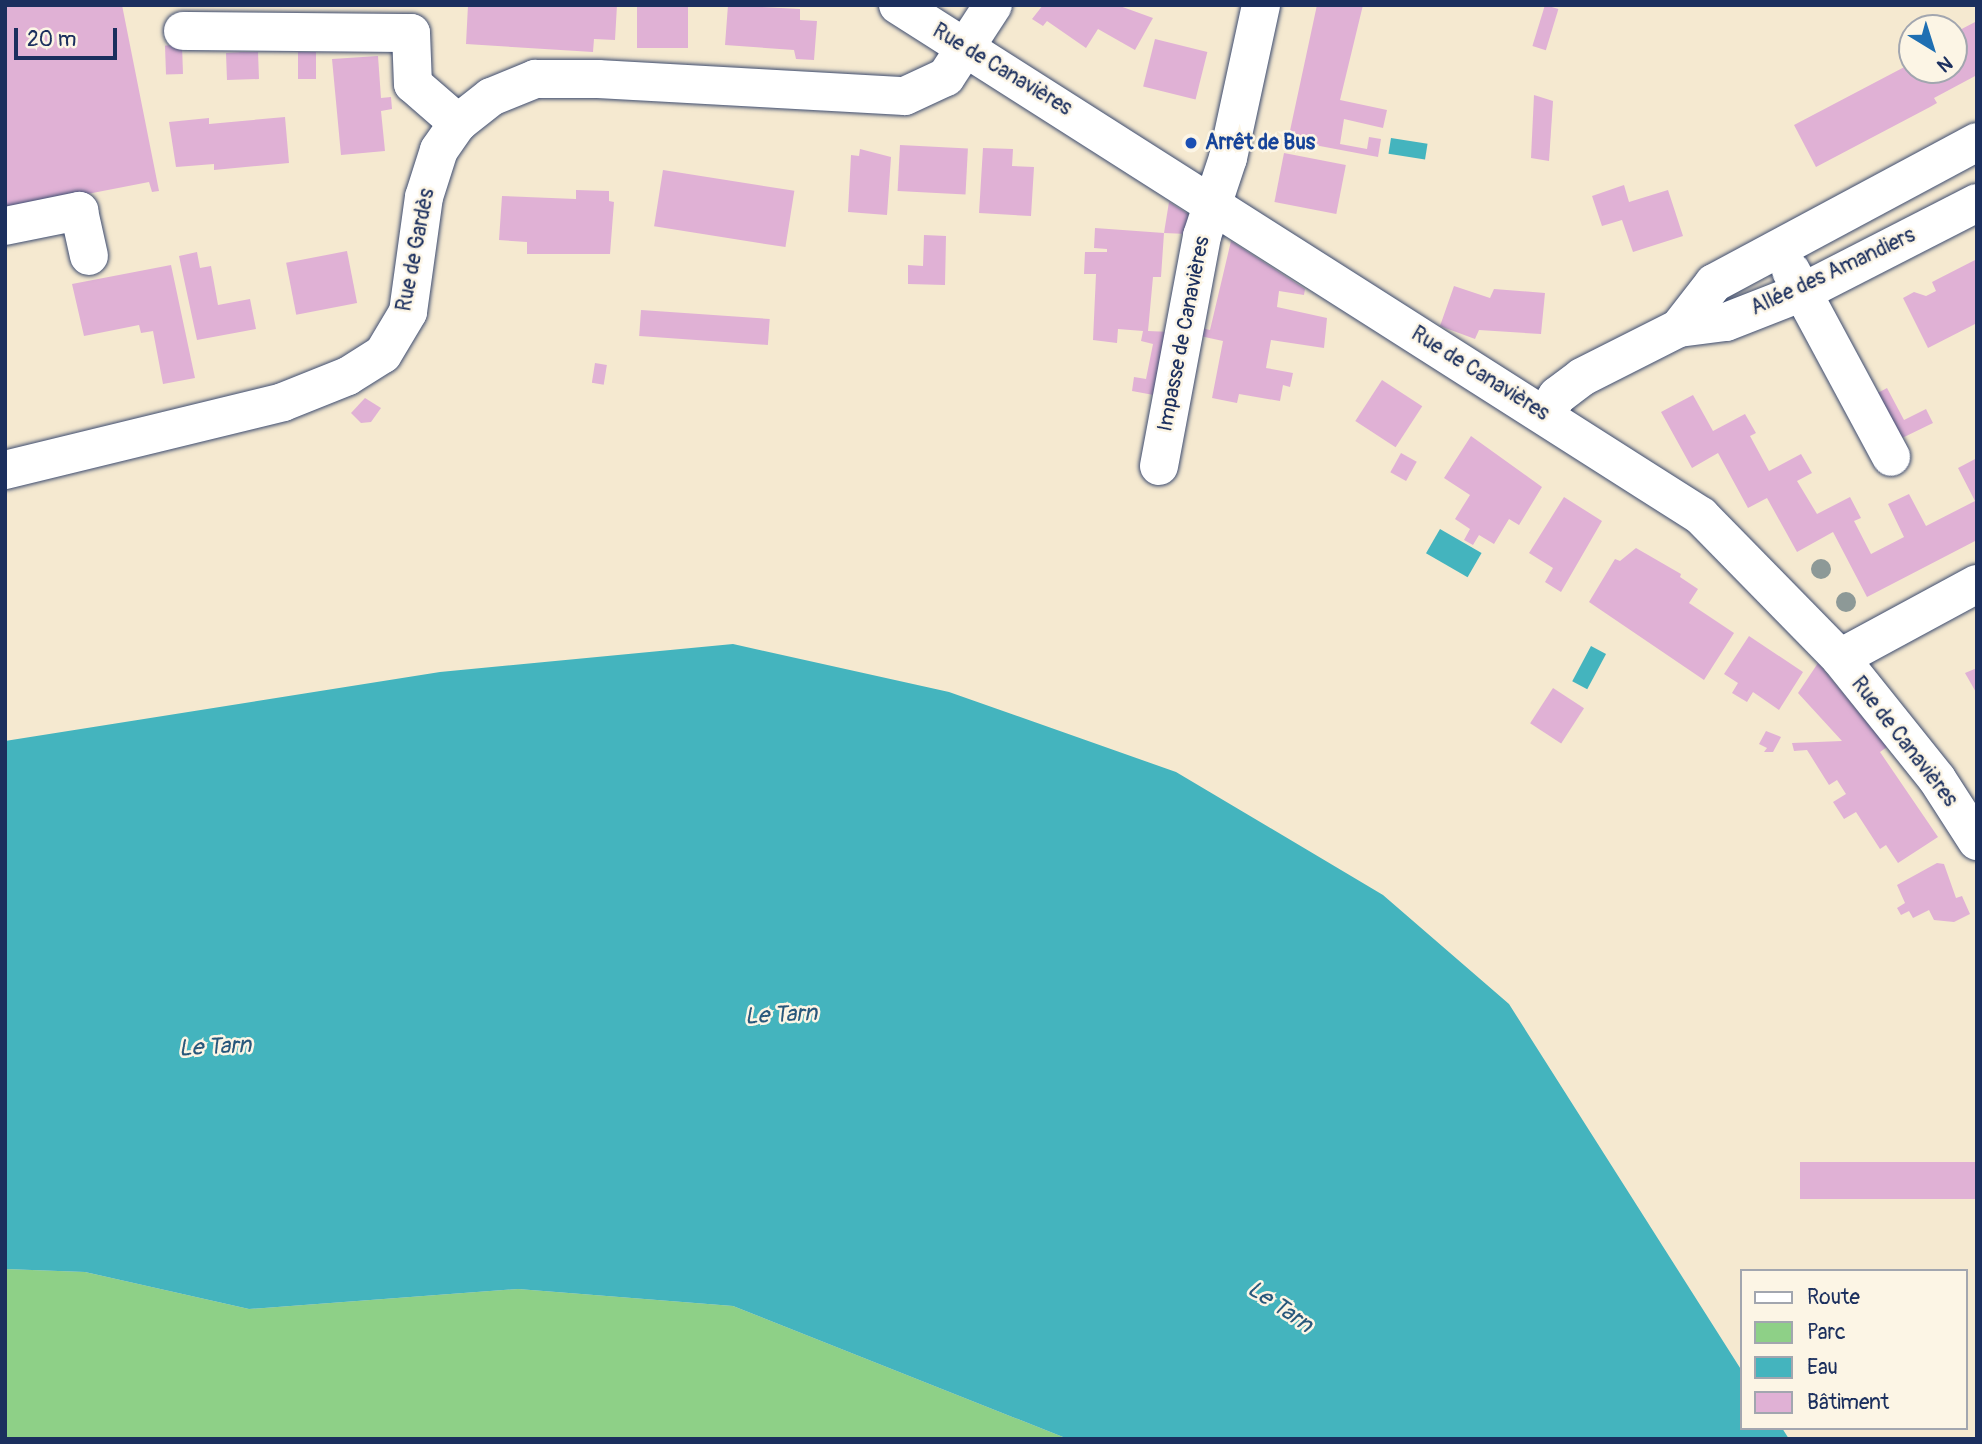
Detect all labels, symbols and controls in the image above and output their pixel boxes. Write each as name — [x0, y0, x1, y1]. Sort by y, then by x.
scale bar — [18, 14, 121, 58]
north arrow — [1898, 14, 1968, 84]
street label: Rue de Canavières — [928, 19, 1076, 121]
text: 20 m — [27, 26, 76, 53]
text: N — [1932, 51, 1957, 77]
place label: Arrêt de Bus — [1205, 130, 1315, 156]
marker: Arrêt de Bus — [1183, 135, 1199, 151]
street label: Rue de Gardès — [392, 186, 440, 314]
street label: Allée des Amandiers — [1747, 223, 1919, 321]
street label: Impasse de Canavières — [1153, 234, 1215, 434]
street label: Rue de Canavières — [1406, 321, 1554, 427]
street label: Rue de Canavières — [1845, 672, 1963, 812]
water label: Le Tarn — [744, 999, 818, 1031]
water label: Le Tarn — [178, 1031, 252, 1063]
legend — [1741, 1269, 1968, 1430]
water label: Le Tarn — [1242, 1275, 1318, 1339]
text: Route — [1807, 1284, 1860, 1311]
text: Parc — [1807, 1319, 1846, 1346]
text: Eau — [1807, 1354, 1838, 1381]
text: Bâtiment — [1807, 1389, 1889, 1416]

